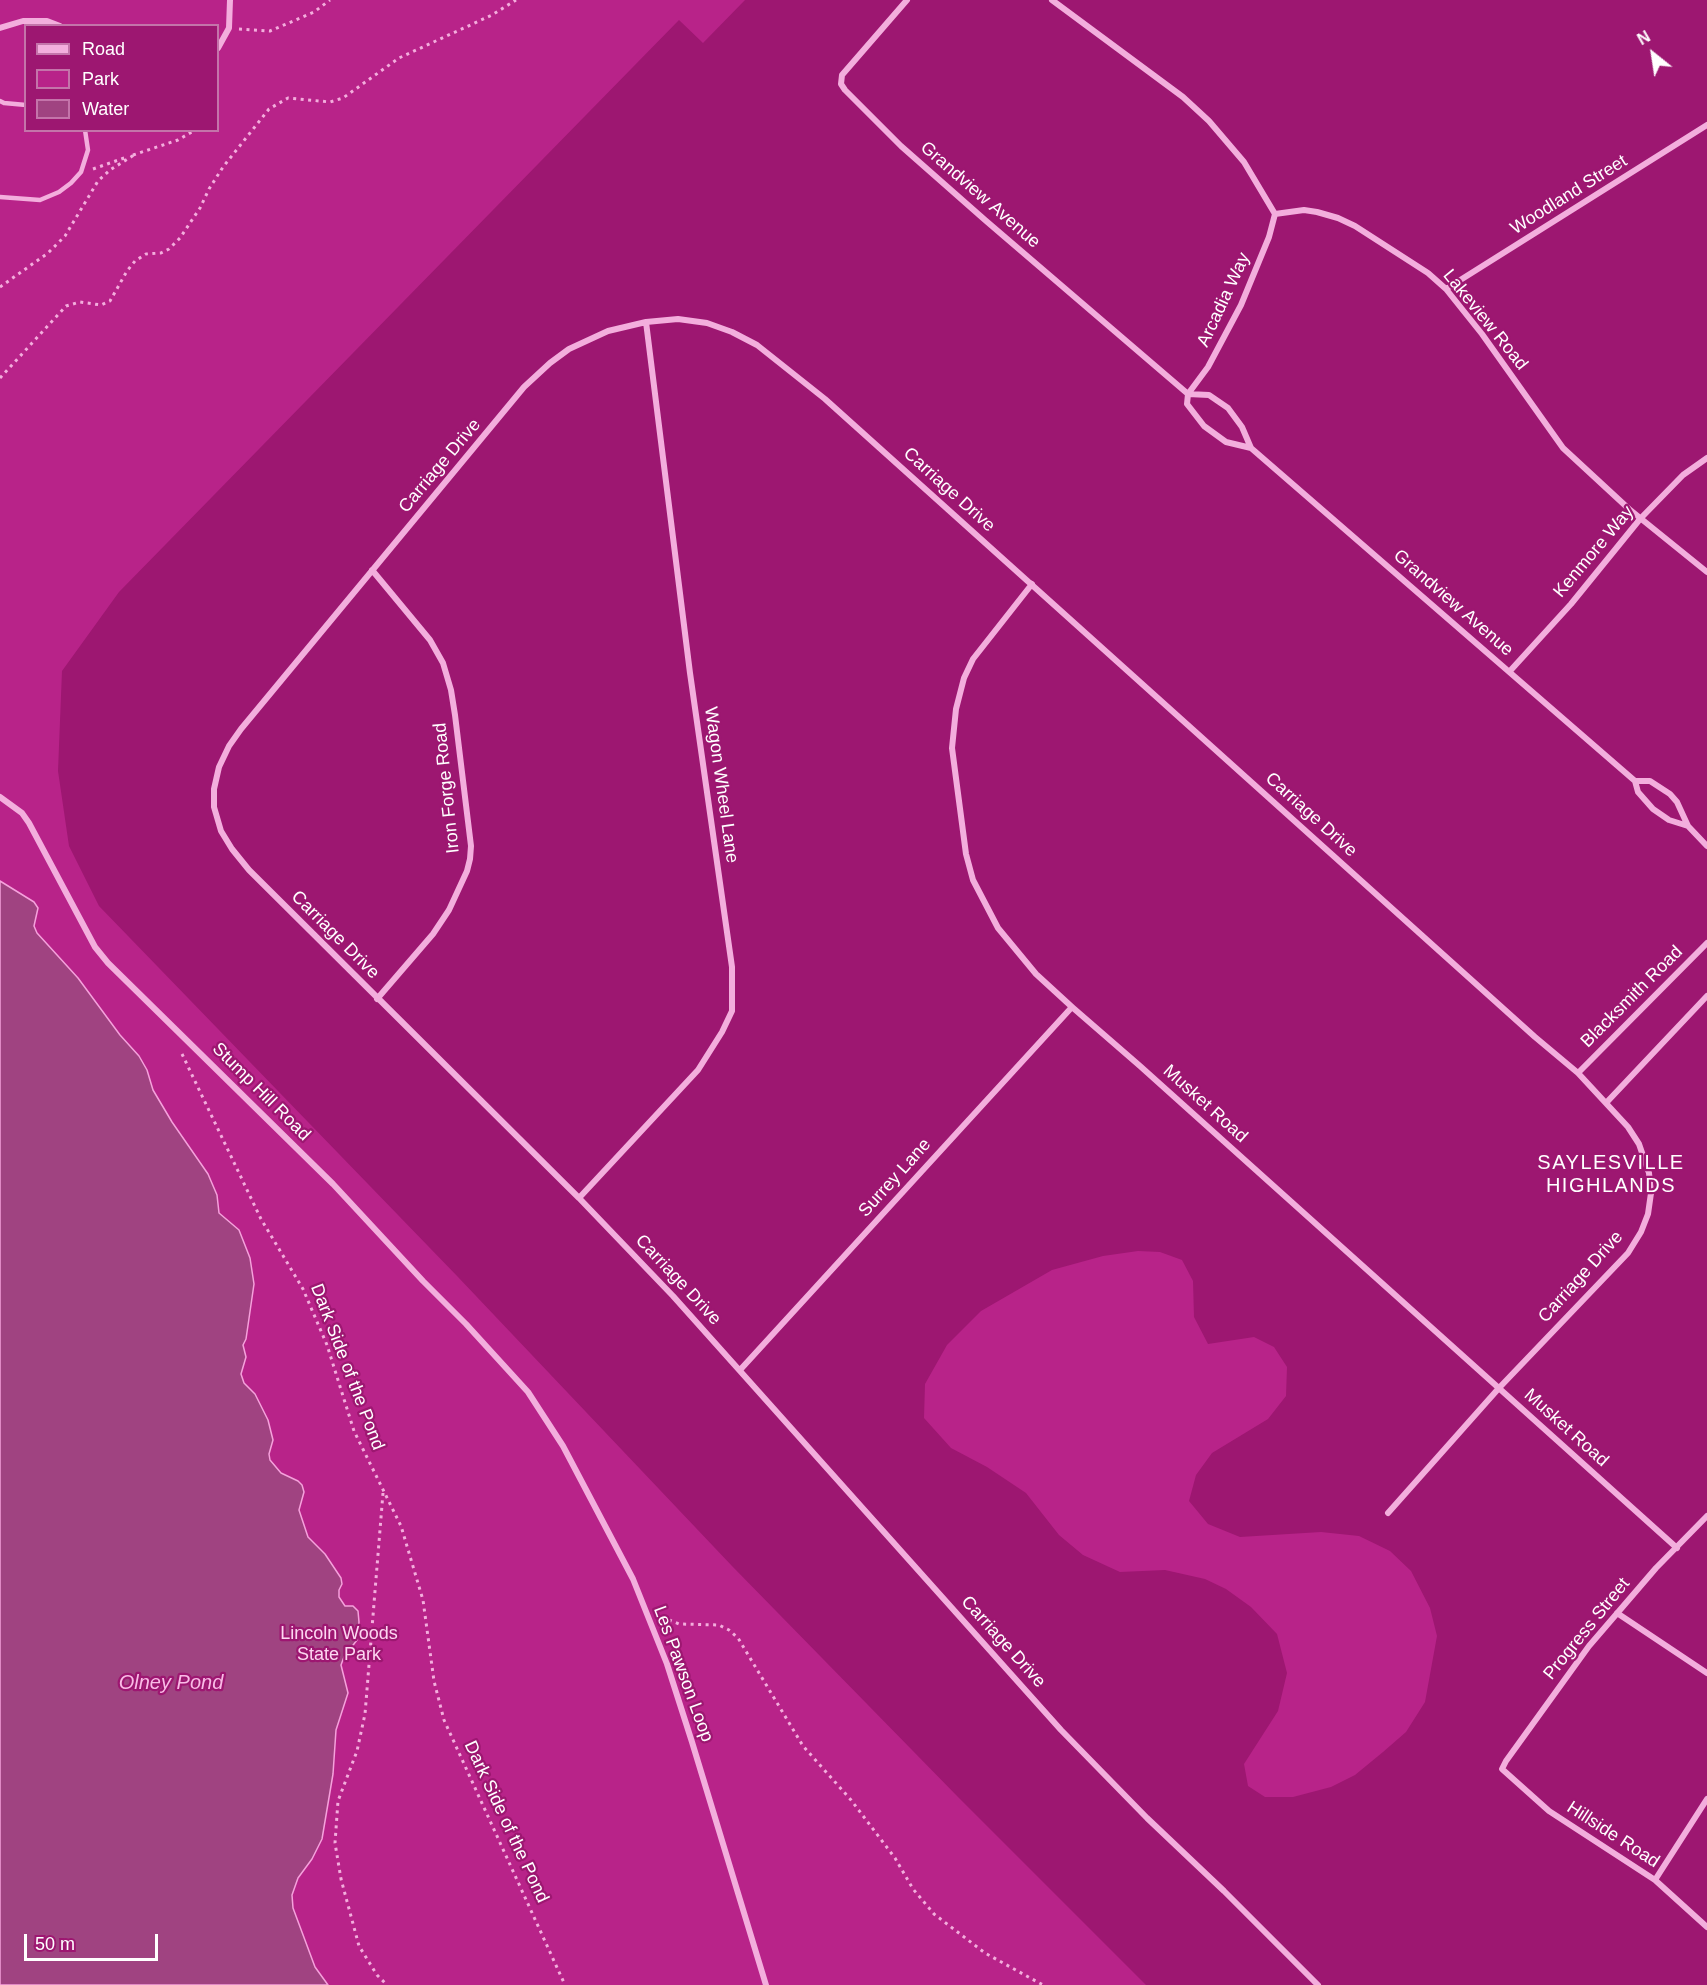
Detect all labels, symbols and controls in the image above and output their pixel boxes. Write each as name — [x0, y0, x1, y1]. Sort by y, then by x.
legend — [24, 24, 219, 132]
north arrow — [1623, 24, 1683, 84]
text: N — [1634, 28, 1653, 48]
text: Road — [82, 39, 125, 59]
text: Park — [82, 69, 119, 89]
text: Water — [82, 99, 129, 119]
street label: Grandview Avenue — [916, 137, 1044, 253]
street label: Woodland Street — [1507, 150, 1631, 240]
street label: Arcadia Way — [1193, 250, 1255, 350]
street label: Lakeview Road — [1438, 265, 1532, 375]
street label: Carriage Drive — [394, 415, 486, 517]
street label: Carriage Drive — [899, 443, 999, 537]
street label: Kenmore Way — [1549, 502, 1639, 602]
street label: Grandview Avenue — [1389, 545, 1517, 661]
street label: Wagon Wheel Lane — [699, 706, 743, 864]
street label: Iron Forge Road — [429, 722, 465, 854]
street label: Carriage Drive — [1261, 768, 1361, 862]
street label: Carriage Drive — [286, 886, 384, 984]
street label: Blacksmith Road — [1577, 942, 1687, 1052]
street label: Stump Hill Road — [207, 1038, 315, 1146]
street label: Musket Road — [1158, 1060, 1252, 1148]
street label: Surrey Lane — [854, 1134, 936, 1222]
district label: SAYLESVILLE HIGHLANDS — [1537, 1151, 1685, 1198]
street label: Carriage Drive — [1534, 1227, 1628, 1327]
street label: Carriage Drive — [631, 1230, 725, 1330]
street label: Dark Side of the Pond — [305, 1281, 389, 1453]
street label: Musket Road — [1519, 1384, 1613, 1472]
street label: Progress Street — [1539, 1574, 1635, 1684]
street label: Carriage Drive — [956, 1592, 1050, 1692]
street label: Les Pawson Loop — [648, 1603, 718, 1745]
park label: Lincoln Woods State Park — [280, 1623, 398, 1666]
water label: Olney Pond — [119, 1671, 223, 1695]
street label: Dark Side of the Pond — [459, 1738, 553, 1906]
street label: Hillside Road — [1563, 1797, 1663, 1873]
scale bar — [27, 1922, 160, 1960]
text: 50 m — [35, 1934, 75, 1954]

